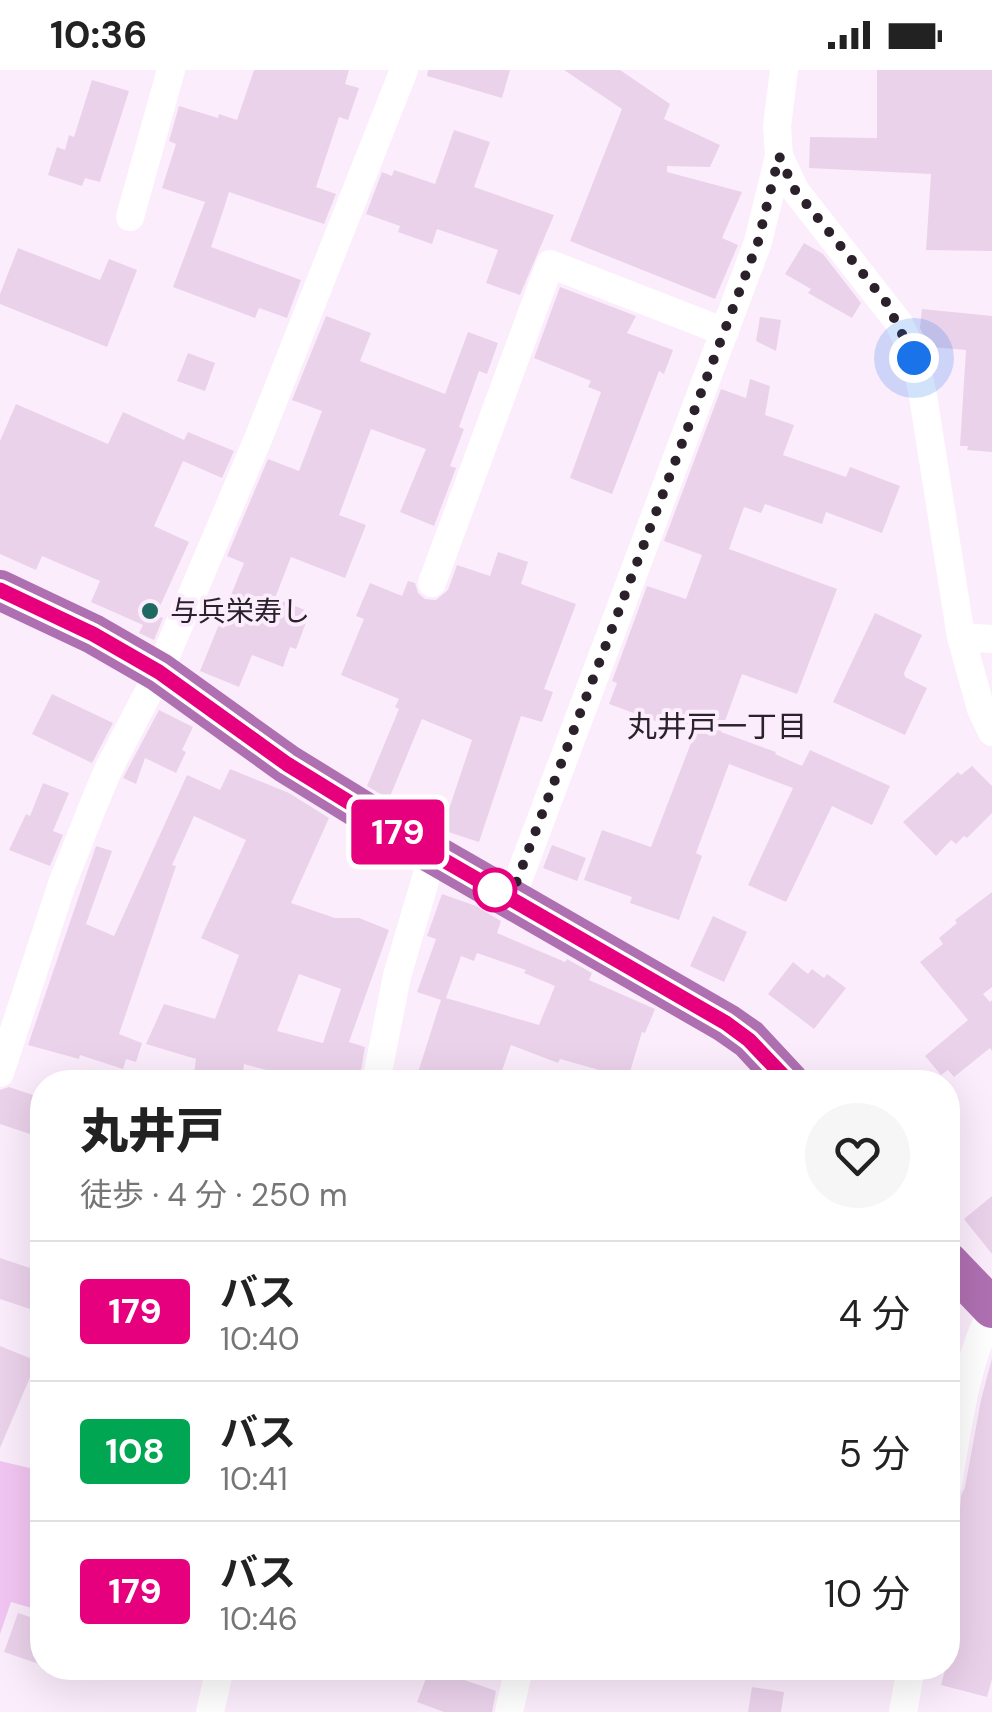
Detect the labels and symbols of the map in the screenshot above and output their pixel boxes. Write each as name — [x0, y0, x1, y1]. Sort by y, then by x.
your location — [889, 333, 939, 383]
place label: 与兵栄寿し — [170, 593, 310, 630]
marker: 与兵栄寿し — [139, 600, 161, 622]
district label: 丸井戸一丁目 — [627, 707, 807, 746]
line badge: 179 — [340, 800, 456, 864]
unlabelled marker — [474, 869, 516, 911]

